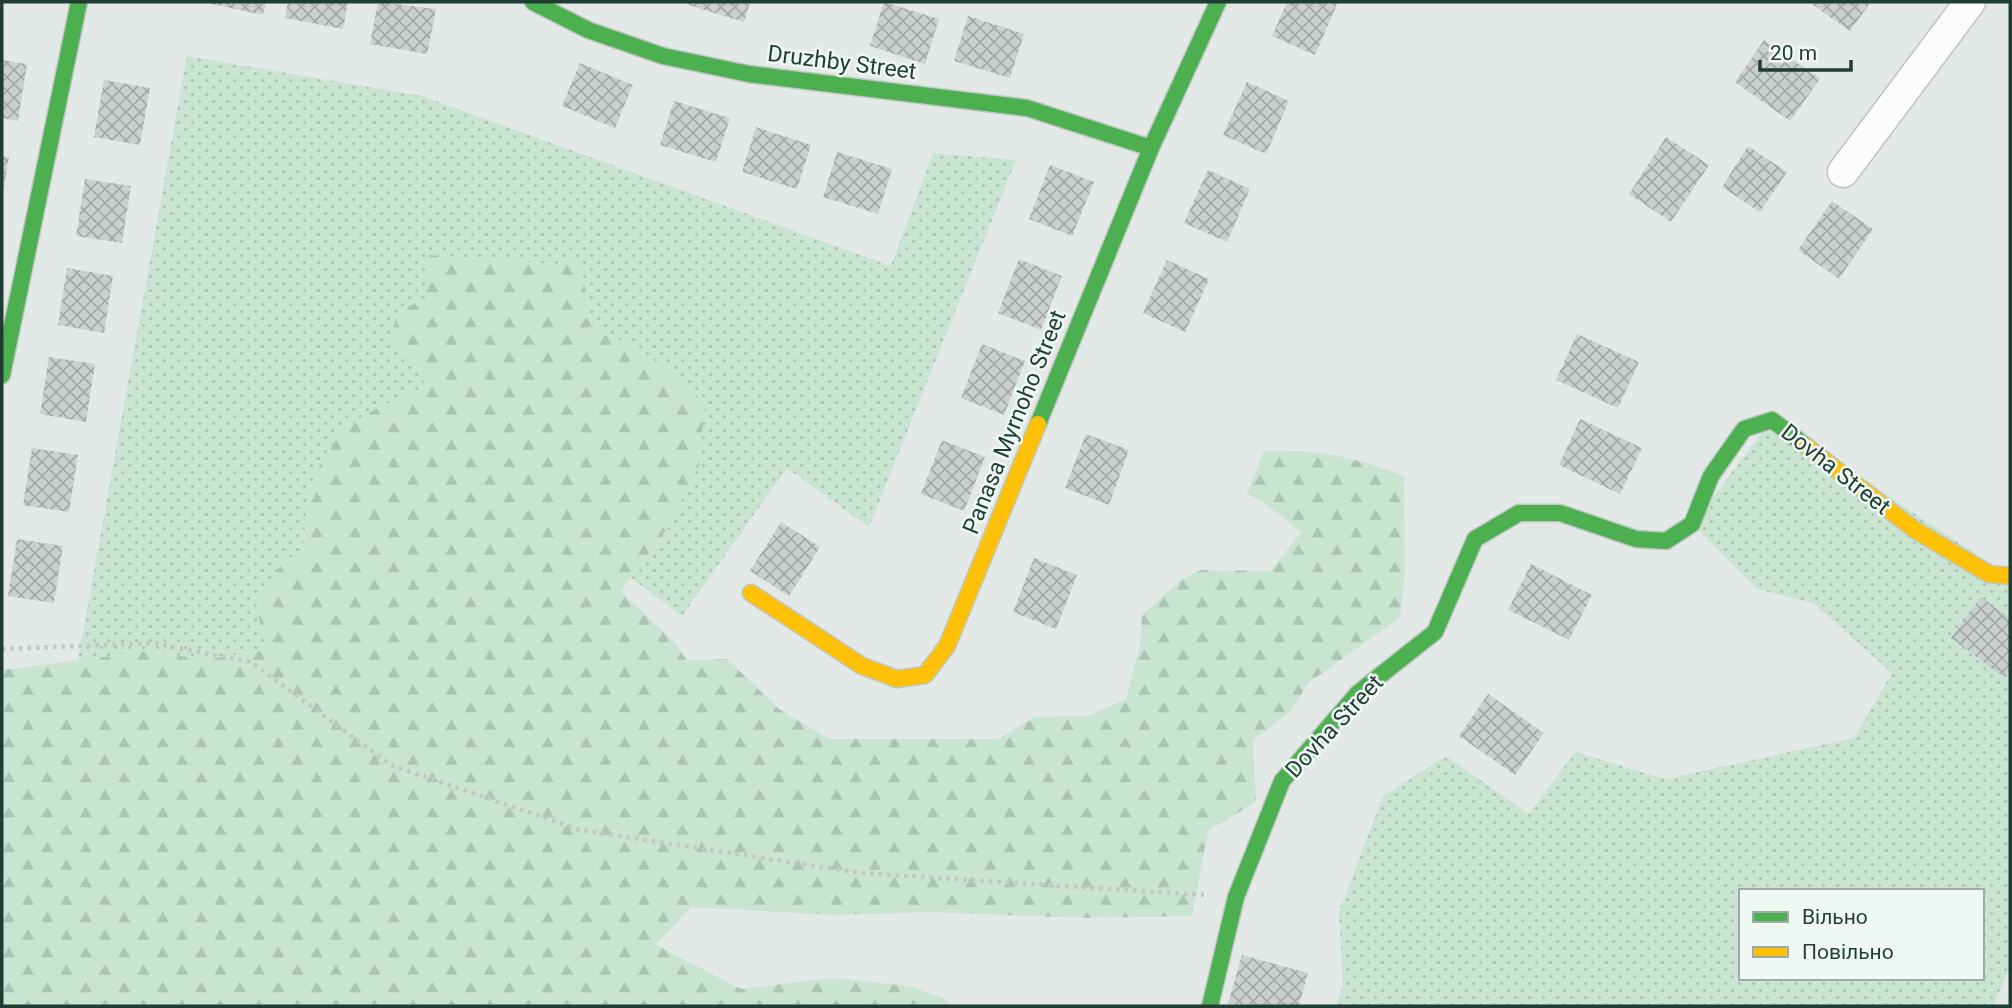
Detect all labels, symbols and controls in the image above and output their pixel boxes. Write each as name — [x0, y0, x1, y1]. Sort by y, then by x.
scale bar — [1760, 28, 1851, 72]
street label: Druzhby Street — [766, 40, 918, 85]
text: 20 m — [1770, 41, 1817, 65]
street label: Panasa Myrnoho Street — [957, 306, 1072, 538]
street label: Dovha Street — [1776, 419, 1896, 520]
street label: Dovha Street — [1280, 669, 1389, 783]
legend — [1739, 889, 1984, 980]
text: Вільно — [1802, 905, 1868, 929]
text: Повільно — [1802, 940, 1894, 964]

